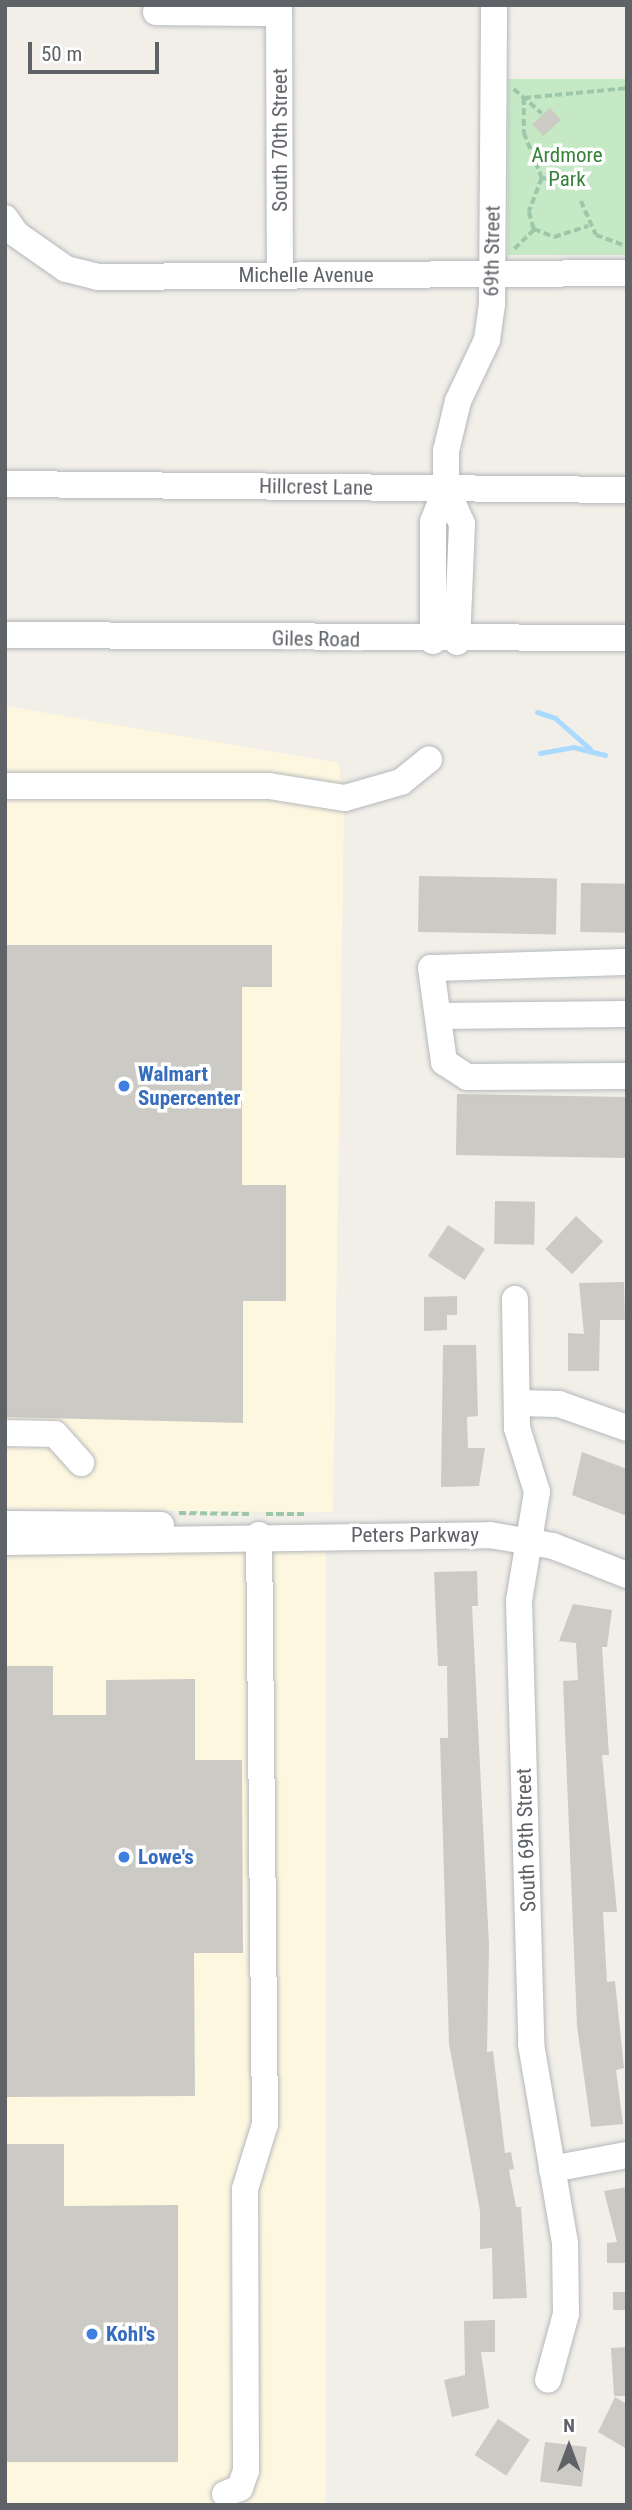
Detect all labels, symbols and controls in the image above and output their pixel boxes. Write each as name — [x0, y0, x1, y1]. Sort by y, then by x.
scale bar — [32, 28, 163, 72]
text: 50 m — [41, 42, 82, 66]
street label: South 70th Street — [267, 68, 293, 212]
park label: Ardmore Park — [531, 142, 603, 192]
street label: 69th Street — [479, 205, 505, 297]
street label: Michelle Avenue — [238, 262, 374, 288]
street label: Hillcrest Lane — [259, 473, 373, 501]
street label: Giles Road — [272, 626, 360, 652]
place label: Walmart Supercenter — [138, 1061, 240, 1111]
marker: Walmart Supercenter — [116, 1078, 132, 1094]
street label: Peters Parkway — [351, 1522, 479, 1548]
street label: South 69th Street — [511, 1768, 541, 1912]
place label: Lowe's — [138, 1844, 194, 1870]
marker: Lowe's — [116, 1849, 132, 1865]
place label: Kohl's — [106, 2321, 155, 2347]
marker: Kohl's — [84, 2326, 100, 2342]
north arrow — [534, 2412, 604, 2482]
text: N — [563, 2414, 575, 2437]

